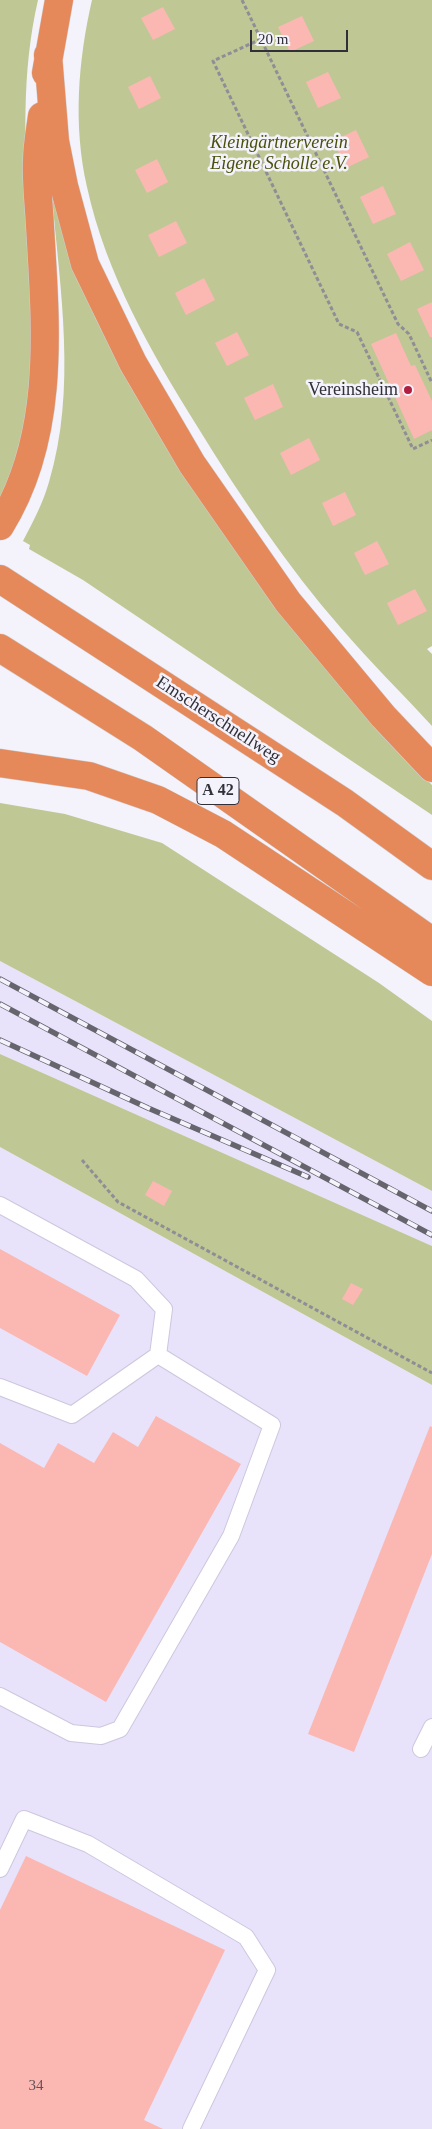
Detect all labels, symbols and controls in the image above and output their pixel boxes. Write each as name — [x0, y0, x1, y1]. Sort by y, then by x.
scale bar — [252, 20, 350, 52]
text: 20 m — [258, 31, 288, 47]
park label: Kleingärtnerverein Eigene Scholle e.V. — [210, 132, 348, 174]
place label: Vereinsheim — [308, 379, 398, 401]
marker: Vereinsheim — [402, 384, 414, 396]
street label: Emscherschnellweg — [152, 672, 284, 768]
road number: A 42 — [197, 778, 239, 804]
house number: 34 — [28, 2077, 44, 2095]

